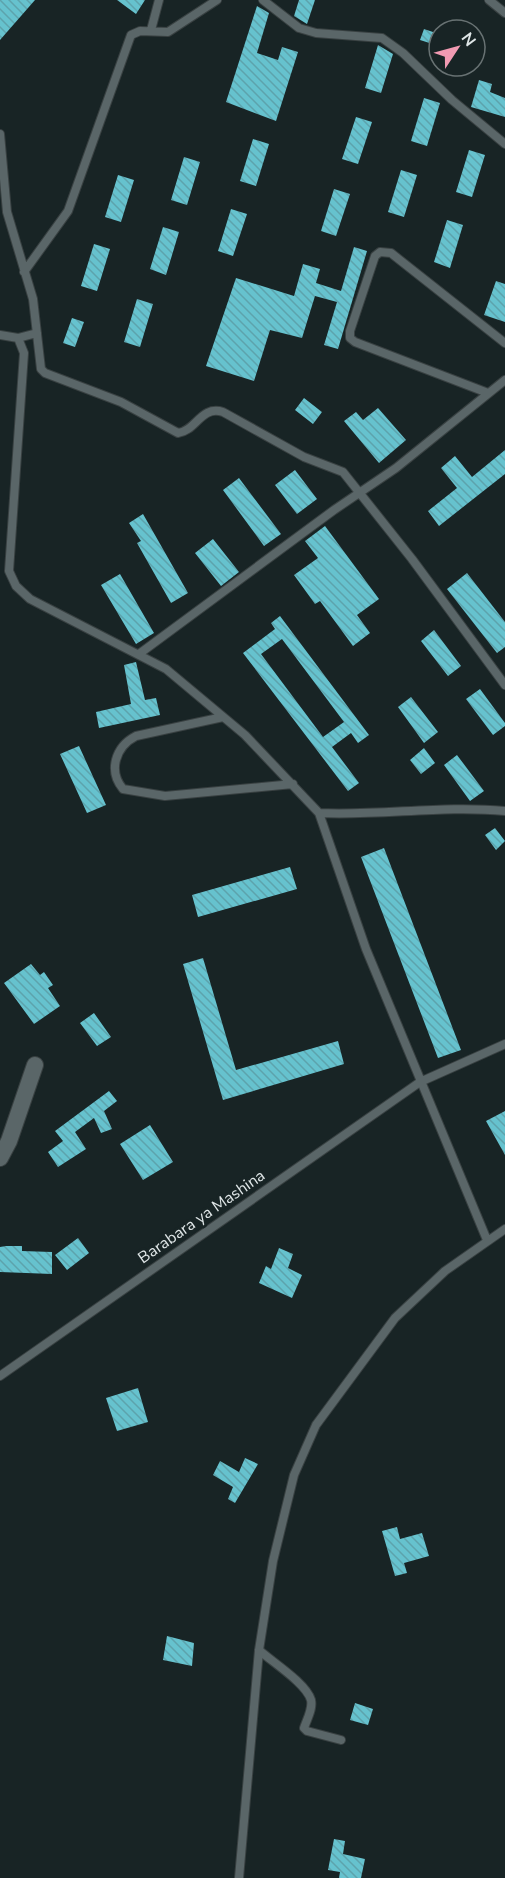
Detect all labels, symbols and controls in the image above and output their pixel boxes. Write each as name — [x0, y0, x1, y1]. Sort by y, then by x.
north arrow — [427, 18, 487, 78]
text: N — [456, 28, 481, 51]
street label: Barabara ya Mashina — [134, 1165, 269, 1269]

